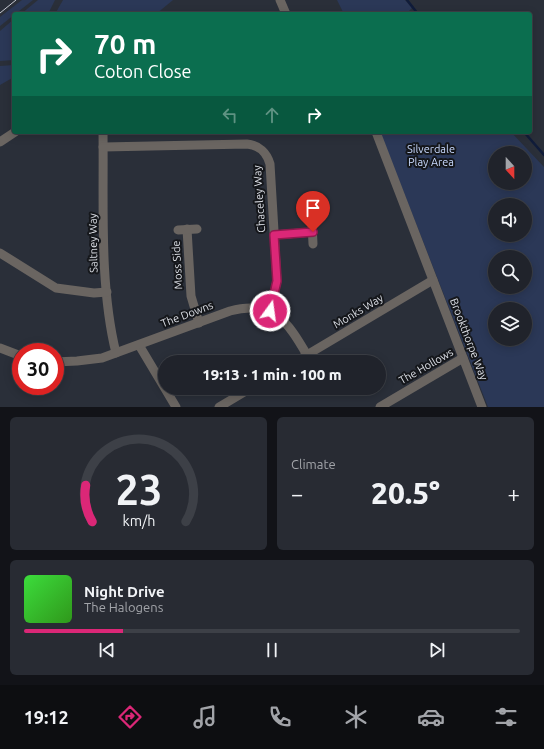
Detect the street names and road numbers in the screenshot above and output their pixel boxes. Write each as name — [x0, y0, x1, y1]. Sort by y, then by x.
street label: Chaceley Way — [251, 164, 267, 233]
street label: Saltney Way — [86, 212, 100, 273]
street label: Moss Side — [170, 240, 184, 290]
street label: Monks Way — [331, 291, 386, 331]
street label: Brookthorpe Way — [448, 296, 490, 382]
street label: The Downs — [159, 299, 215, 329]
street label: The Hollows — [397, 346, 455, 386]

